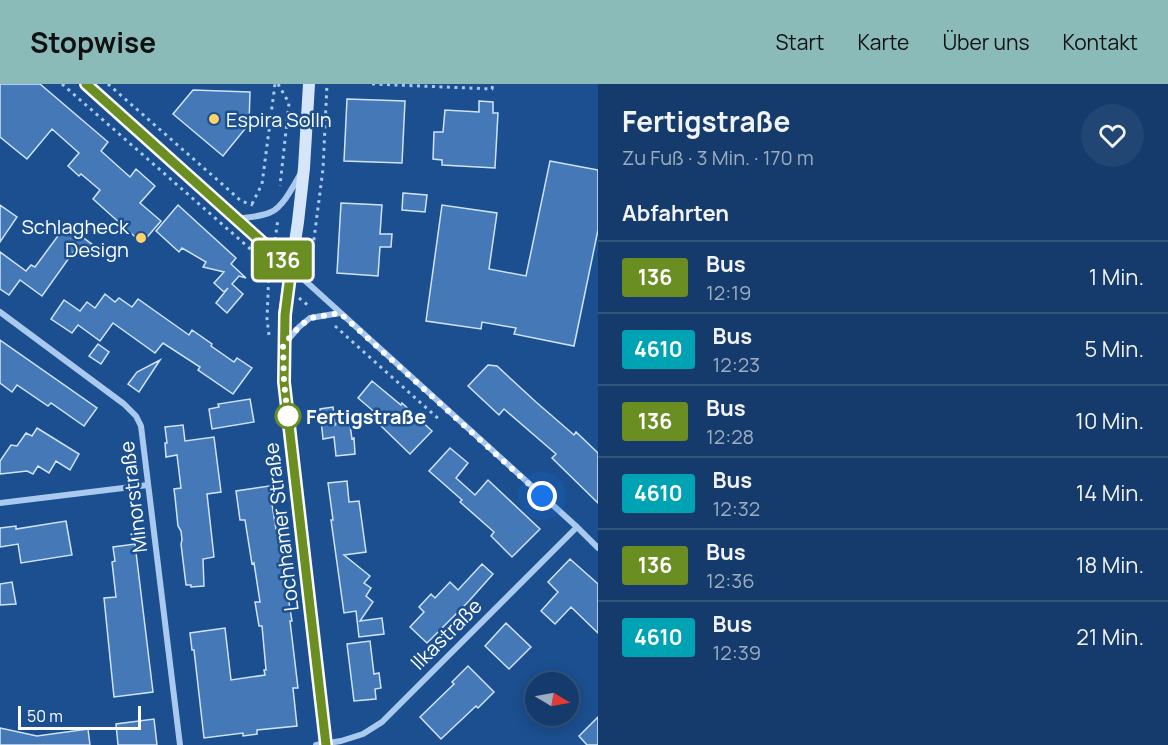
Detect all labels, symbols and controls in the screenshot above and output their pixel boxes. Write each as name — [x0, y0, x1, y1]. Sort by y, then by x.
text: Stopwise — [30, 23, 156, 61]
text: Start — [775, 28, 824, 56]
text: Karte — [857, 28, 909, 56]
text: Über uns — [942, 28, 1030, 56]
text: Kontakt — [1063, 28, 1138, 56]
text: Fertigstraße — [622, 102, 790, 140]
button: heart — [1081, 104, 1144, 167]
place label: Espira Solln — [226, 106, 332, 133]
marker: Espira Solln — [207, 112, 221, 126]
text: Zu Fuß · 3 Min. · 170 m — [622, 144, 814, 171]
text: Abfahrten — [622, 198, 729, 228]
place label: Schlagheck Design — [22, 213, 130, 263]
marker: Schlagheck Design — [134, 231, 148, 245]
line badge: 136 — [248, 240, 318, 279]
text: 136 — [266, 246, 300, 274]
text: Bus — [706, 249, 746, 279]
text: 1 Min. — [1089, 262, 1144, 292]
text: 136 — [638, 263, 672, 291]
text: 12:19 — [706, 279, 751, 306]
text: Bus — [713, 321, 752, 351]
text: 5 Min. — [1085, 334, 1144, 364]
text: 4610 — [634, 335, 683, 363]
text: 12:23 — [713, 351, 760, 378]
text: Bus — [706, 393, 746, 423]
marker: Fertigstraße — [275, 403, 301, 429]
place label: Fertigstraße — [306, 403, 426, 430]
text: 10 Min. — [1075, 406, 1144, 436]
text: 136 — [638, 407, 672, 435]
text: 12:28 — [706, 423, 754, 450]
street label: Minorstraße — [113, 440, 153, 554]
street label: Lochhamer Straße — [257, 441, 305, 613]
text: Bus — [713, 465, 752, 495]
text: 14 Min. — [1076, 478, 1144, 508]
text: 4610 — [634, 479, 683, 507]
your location — [527, 481, 557, 511]
text: 12:32 — [713, 495, 760, 522]
text: Bus — [706, 537, 746, 567]
text: 18 Min. — [1076, 550, 1144, 580]
text: 136 — [638, 551, 672, 579]
text: 12:36 — [706, 567, 755, 594]
street label: Ilkastraße — [404, 592, 488, 676]
text: Bus — [713, 609, 752, 639]
text: 21 Min. — [1076, 622, 1144, 652]
text: 4610 — [634, 623, 683, 651]
text: 12:39 — [713, 639, 761, 666]
north arrow — [525, 672, 579, 726]
map controls — [525, 672, 579, 726]
scale bar — [18, 703, 141, 730]
text: 50 m — [27, 705, 63, 727]

